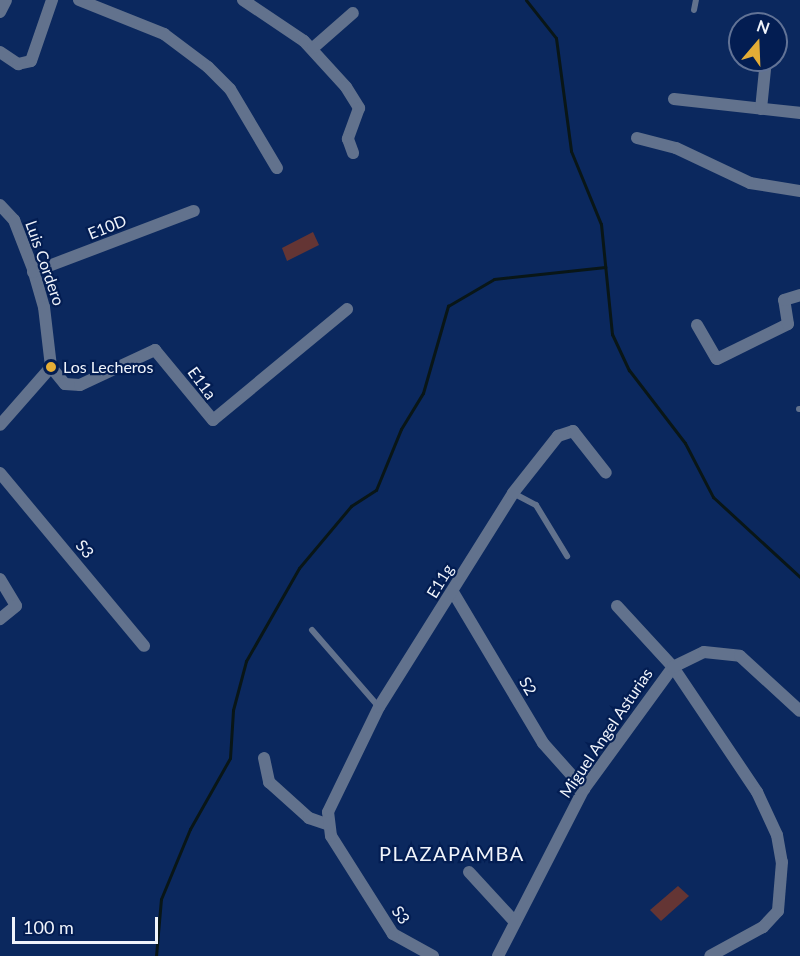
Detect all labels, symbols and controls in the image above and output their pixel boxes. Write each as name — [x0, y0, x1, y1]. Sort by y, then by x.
north arrow — [728, 12, 788, 72]
text: N — [754, 15, 772, 37]
street label: E10D — [85, 211, 129, 243]
street label: Luis Cordero — [21, 218, 69, 308]
place label: Los Lecheros — [63, 357, 153, 377]
marker: Los Lecheros — [44, 360, 58, 374]
street label: E11a — [184, 363, 220, 403]
street label: S3 — [72, 536, 98, 562]
street label: E11g — [422, 561, 458, 601]
street label: Miguel Angel Asturias — [555, 664, 657, 802]
street label: S2 — [515, 673, 541, 699]
district label: PLAZAPAMBA — [379, 841, 525, 865]
street label: S3 — [388, 902, 414, 928]
scale bar — [15, 905, 160, 943]
text: 100 m — [23, 916, 74, 938]

